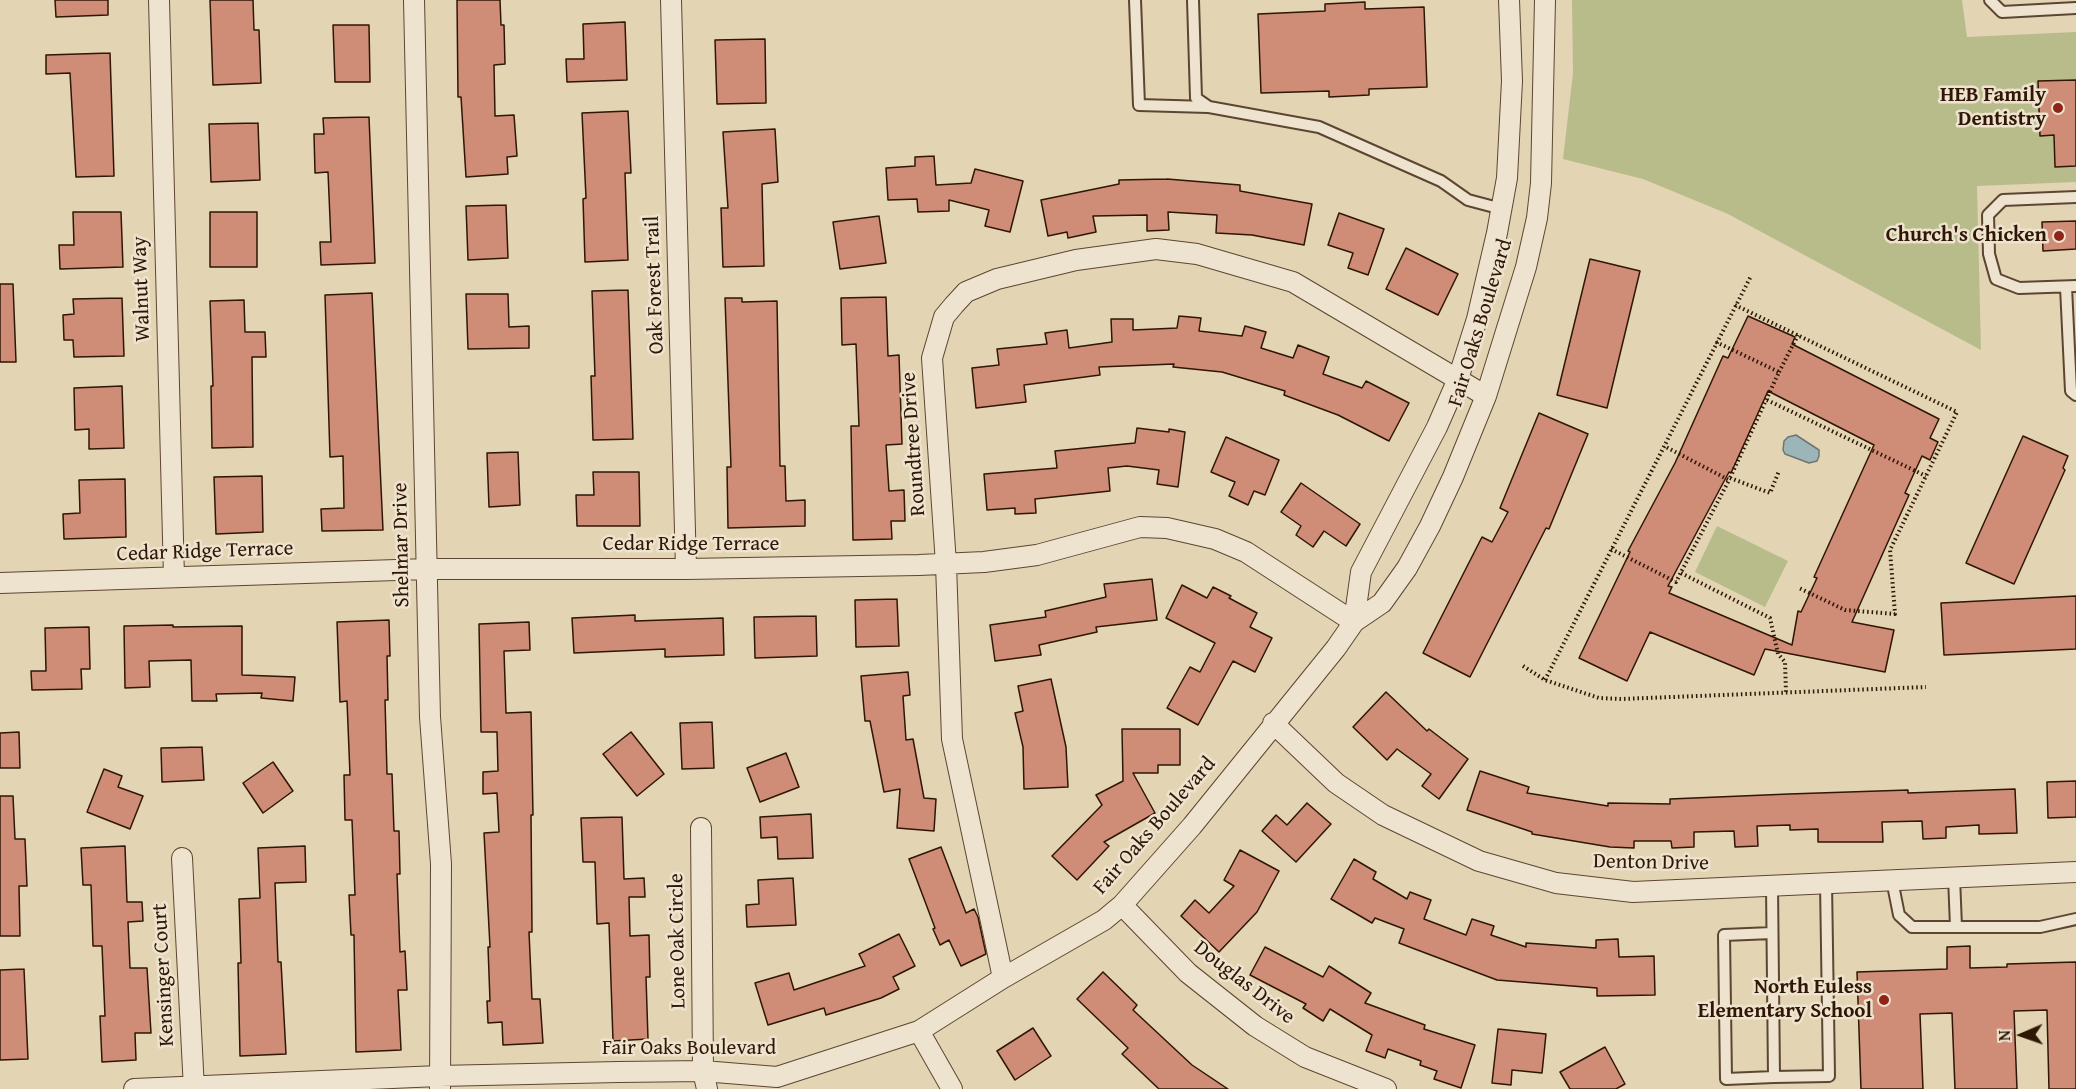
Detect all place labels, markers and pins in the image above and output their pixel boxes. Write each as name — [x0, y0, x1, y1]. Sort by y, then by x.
place label: HEB Family Dentistry — [1940, 83, 2046, 133]
marker: HEB Family Dentistry — [2051, 101, 2065, 115]
place label: Church's Chicken — [1886, 223, 2047, 249]
marker: Church's Chicken — [2052, 229, 2066, 243]
place label: North Euless Elementary School — [1698, 975, 1872, 1025]
marker: North Euless Elementary School — [1877, 993, 1891, 1007]

